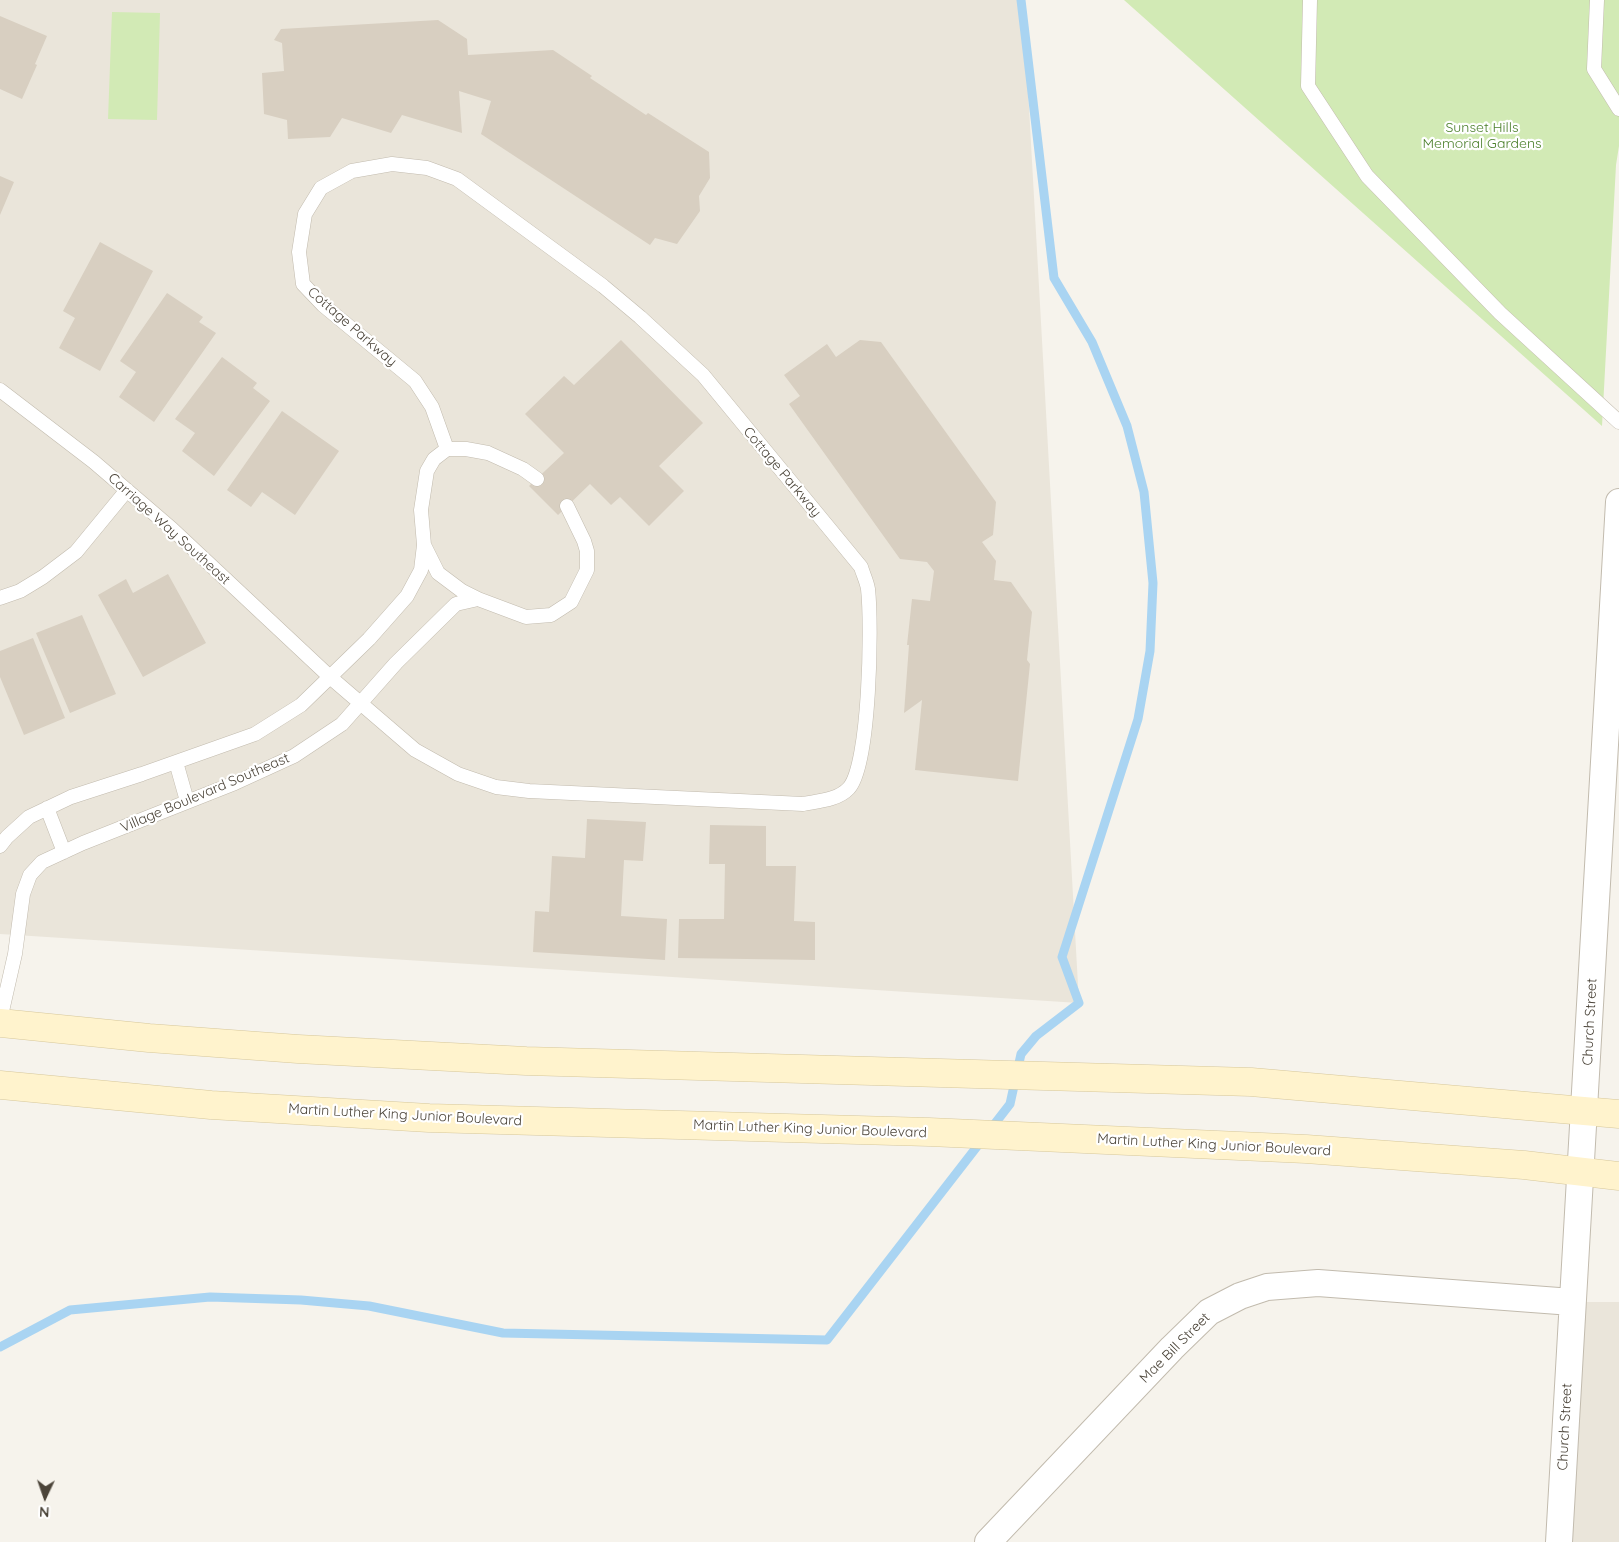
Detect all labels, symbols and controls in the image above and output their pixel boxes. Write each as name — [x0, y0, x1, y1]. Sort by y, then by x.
park label: Sunset Hills Memorial Gardens — [1422, 120, 1542, 152]
street label: Cottage Parkway — [304, 284, 400, 370]
street label: Cottage Parkway — [739, 424, 825, 520]
street label: Carriage Way Southeast — [104, 470, 234, 588]
street label: Village Boulevard Southeast — [118, 750, 292, 836]
street label: Church Street — [1579, 978, 1601, 1066]
street label: Martin Luther King Junior Boulevard — [288, 1100, 522, 1130]
street label: Martin Luther King Junior Boulevard — [693, 1117, 927, 1141]
street label: Martin Luther King Junior Boulevard — [1097, 1130, 1331, 1160]
street label: Mae Bill Street — [1136, 1309, 1214, 1387]
street label: Church Street — [1554, 1383, 1576, 1471]
north arrow — [20, 1472, 70, 1522]
text: N — [39, 1503, 50, 1521]

